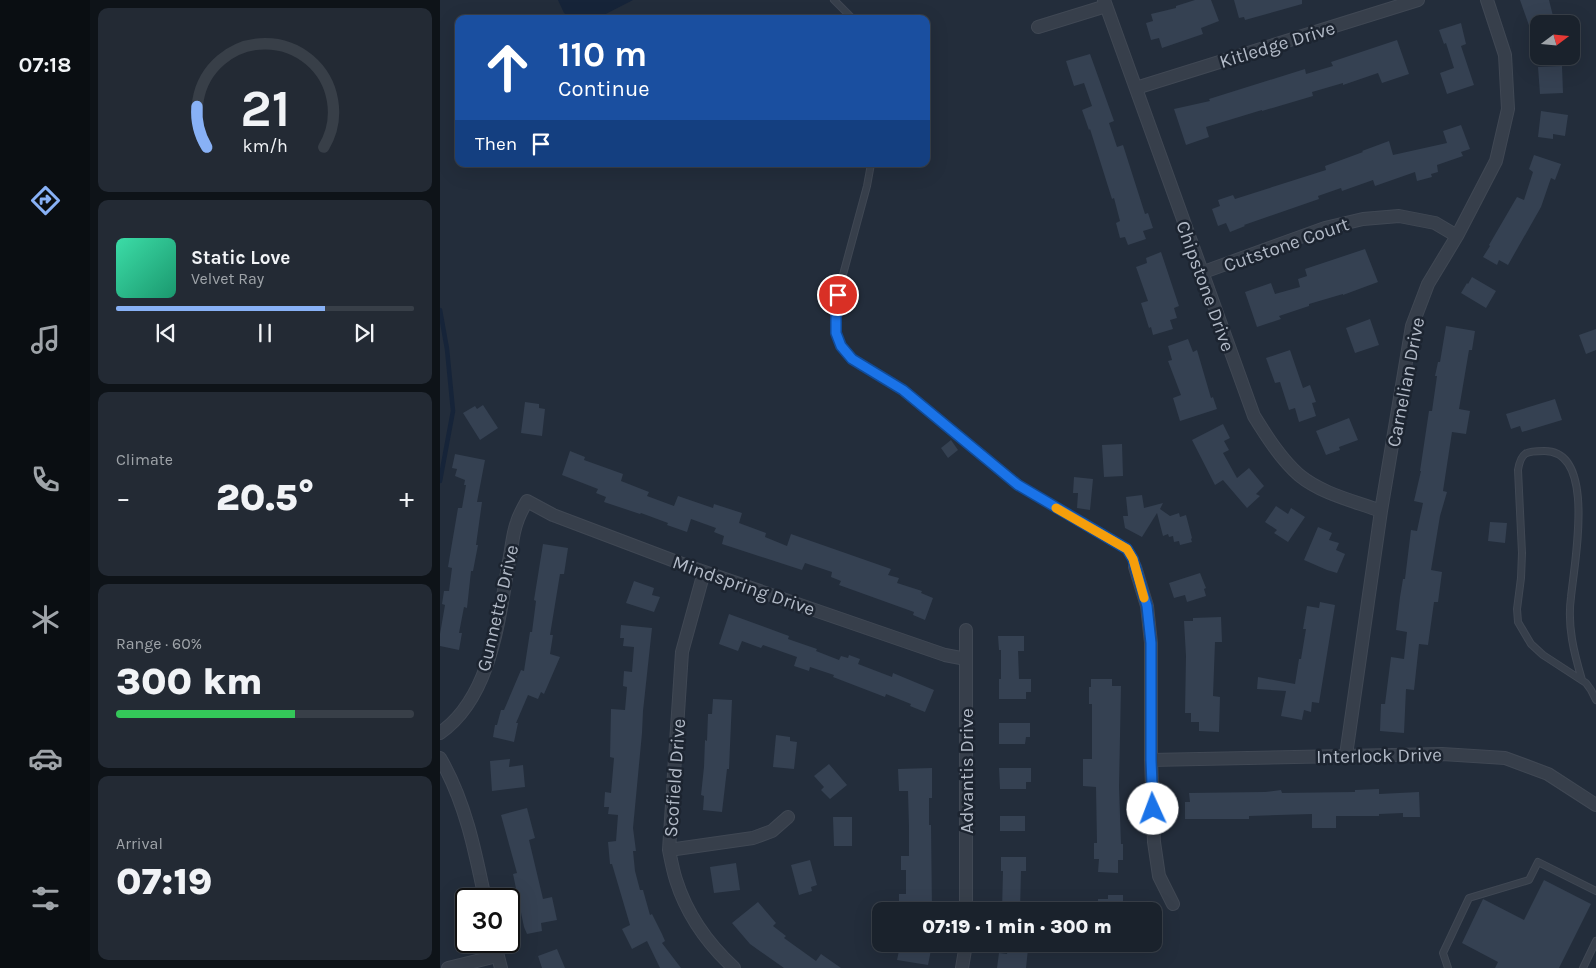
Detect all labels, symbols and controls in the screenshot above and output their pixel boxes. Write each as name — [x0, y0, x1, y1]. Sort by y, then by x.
north arrow — [1530, 15, 1580, 65]
map controls — [1530, 15, 1580, 65]
street label: Kitledge Drive — [1217, 17, 1338, 73]
text: 110 m — [558, 34, 647, 75]
icon: ahead — [475, 35, 540, 100]
text: 07:18 — [19, 52, 71, 78]
text: Continue — [558, 76, 650, 102]
text: 21 — [240, 78, 290, 139]
icon: arrive — [527, 130, 555, 158]
text: Then — [475, 133, 517, 155]
text: km/h — [242, 136, 288, 157]
icon: directions — [28, 183, 63, 218]
street label: Cutstone Court — [1221, 213, 1352, 277]
street label: Chipstone Drive — [1171, 218, 1239, 355]
text: Static Love — [191, 247, 290, 269]
text: Velvet Ray — [191, 269, 264, 288]
pin — [817, 274, 859, 316]
icon: arrive — [824, 281, 852, 309]
street label: Carnelian Drive — [1383, 315, 1429, 449]
icon: previous — [152, 319, 180, 347]
icon: pause — [251, 319, 279, 347]
icon: next — [350, 319, 378, 347]
icon: music — [28, 322, 63, 357]
text: Climate — [116, 450, 173, 469]
icon: phone — [28, 462, 63, 497]
text: 20.5° — [216, 475, 314, 520]
text: − — [116, 481, 131, 514]
text: + — [399, 481, 414, 514]
street label: Gunnette Drive — [473, 543, 523, 674]
street label: Mindspring Drive — [670, 551, 818, 621]
icon: climate — [28, 602, 63, 637]
text: Range · 60% — [116, 634, 202, 653]
text: 300 km — [116, 659, 263, 704]
street label: Advantis Drive — [956, 708, 978, 834]
street label: Scofield Drive — [660, 718, 690, 838]
icon: car — [28, 741, 63, 776]
street label: Interlock Drive — [1316, 744, 1442, 768]
position arrow — [1126, 782, 1178, 834]
text: Arrival — [116, 834, 163, 853]
text: 07:19 — [116, 859, 212, 904]
icon: filters — [28, 881, 63, 916]
speed limit sign: 30 — [455, 888, 520, 953]
text: 07:19 · 1 min · 300 m — [922, 916, 1112, 938]

